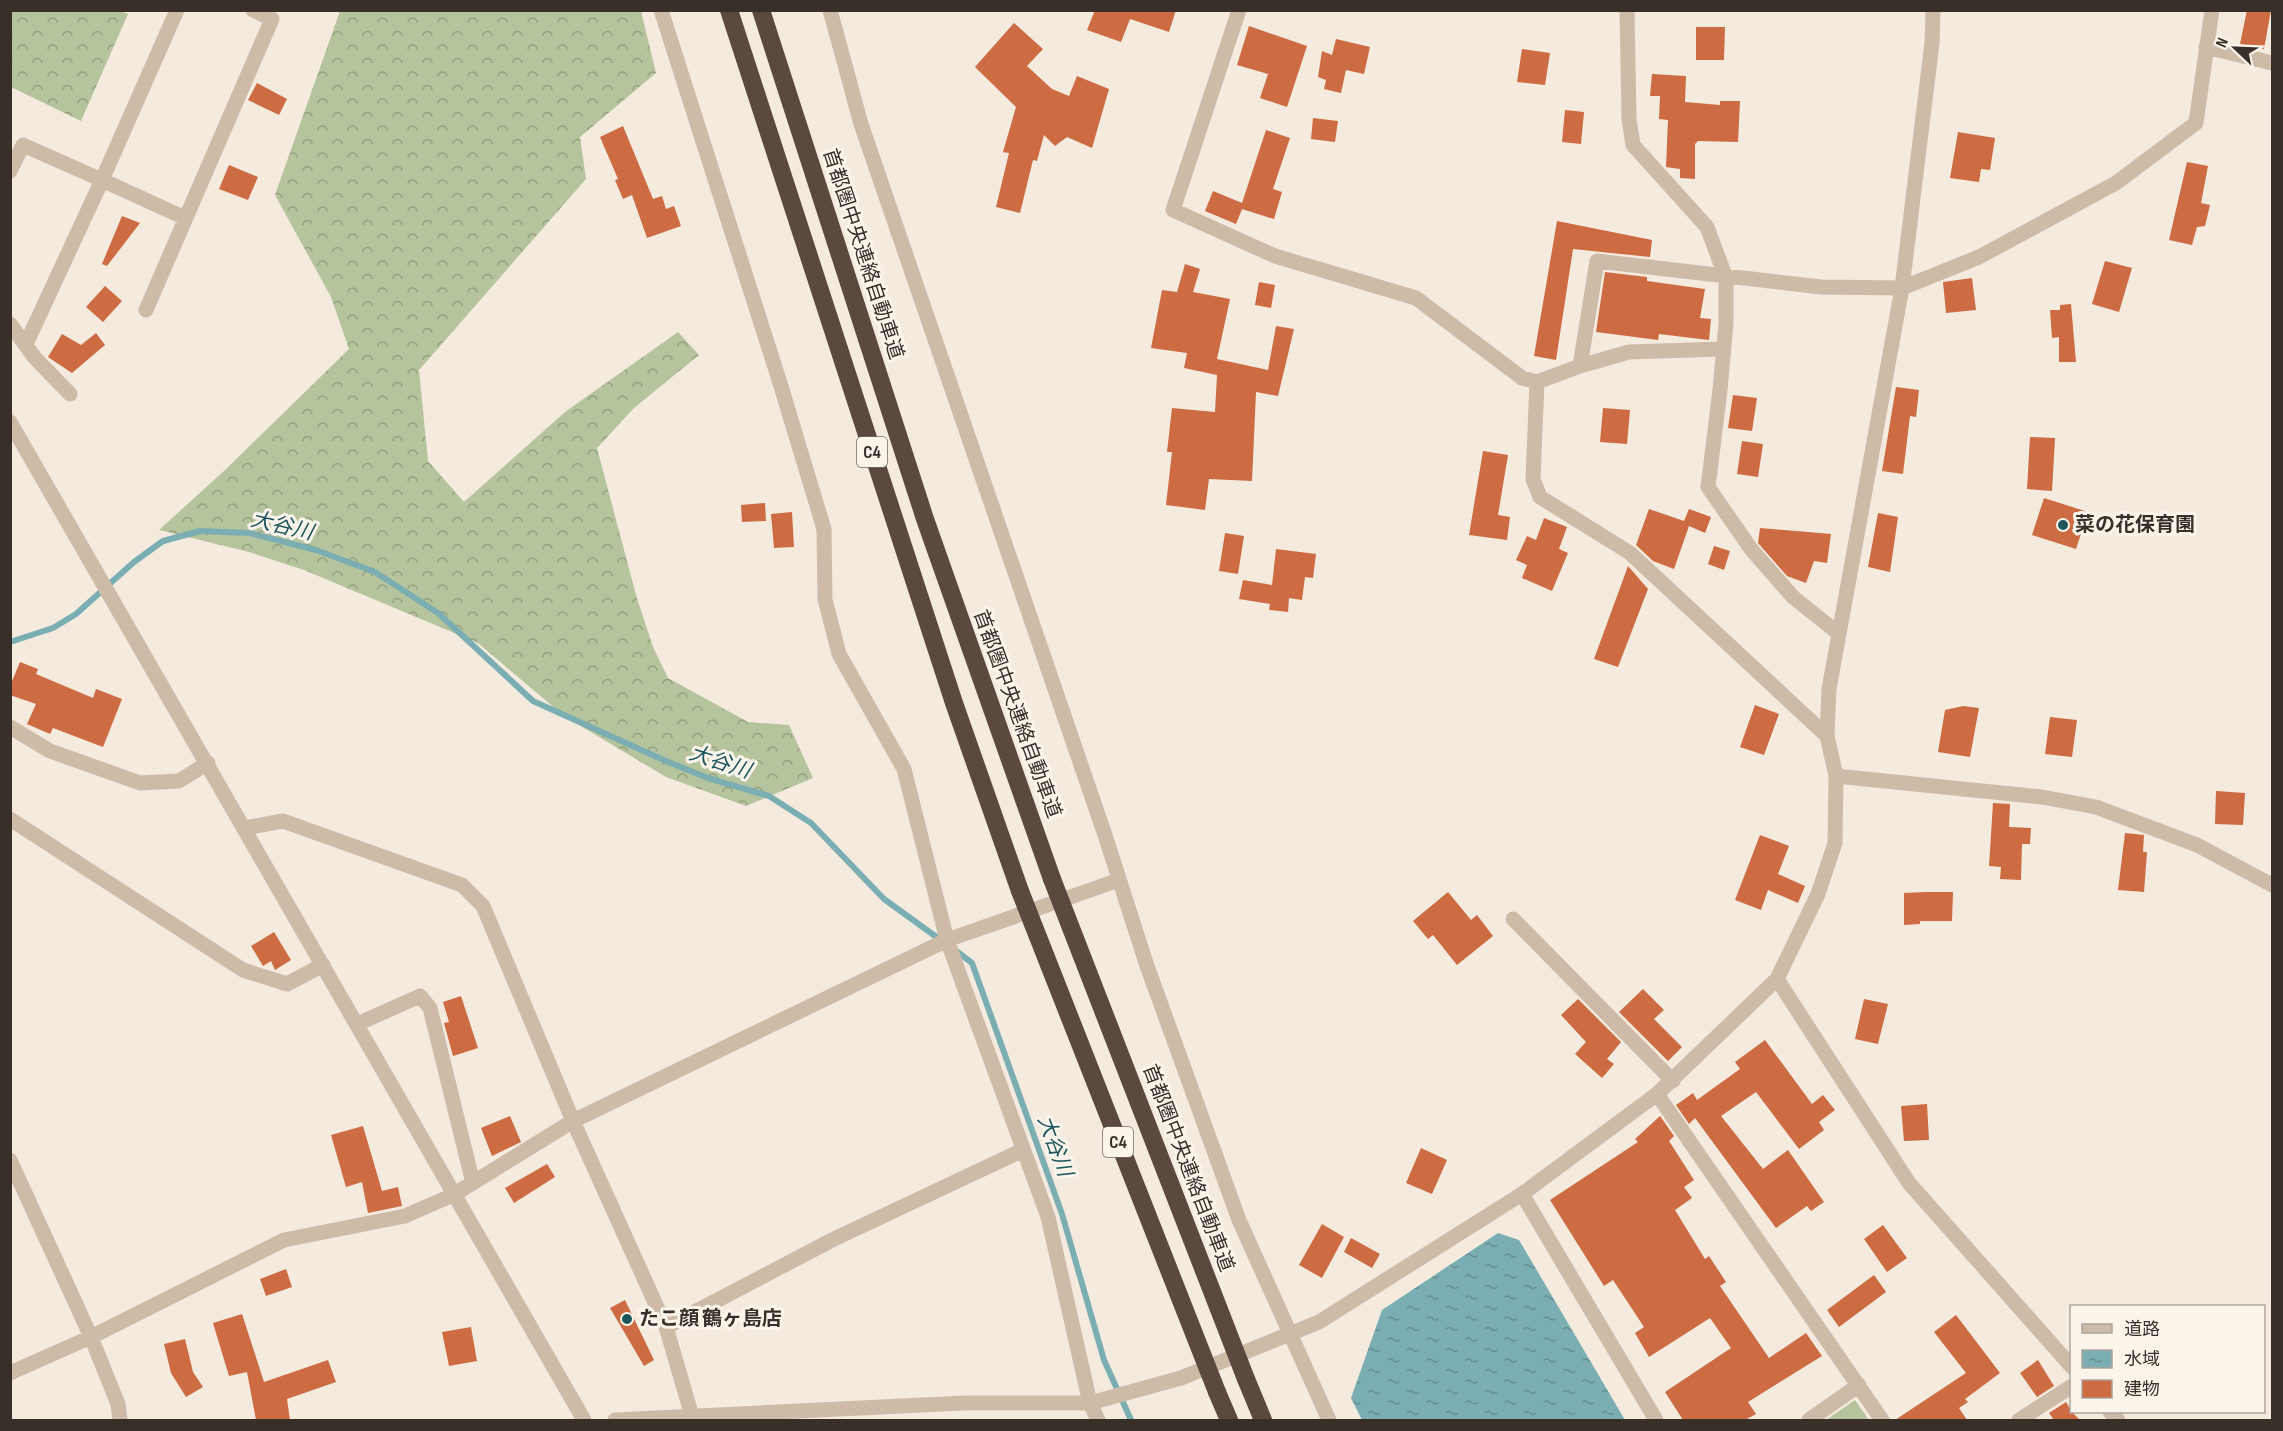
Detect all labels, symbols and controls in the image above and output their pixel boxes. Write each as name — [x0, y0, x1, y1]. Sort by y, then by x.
north arrow — [2205, 18, 2265, 78]
text: N — [2212, 35, 2233, 50]
street label: 首都圏中央連絡自動車道 — [818, 146, 908, 362]
road number: C4 — [857, 437, 887, 467]
water label: 大谷川 — [248, 507, 317, 546]
place label: 菜の花保育園 — [2075, 513, 2195, 537]
marker: 菜の花保育園 — [2056, 518, 2070, 532]
street label: 首都圏中央連絡自動車道 — [968, 607, 1066, 821]
water label: 大谷川 — [686, 740, 756, 784]
street label: 首都圏中央連絡自動車道 — [1137, 1061, 1239, 1275]
water label: 大谷川 — [1032, 1112, 1078, 1182]
road number: C4 — [1103, 1127, 1133, 1157]
legend — [2070, 1305, 2265, 1413]
place label: たこ顔 鶴ヶ島店 — [639, 1307, 782, 1331]
marker: たこ顔 鶴ヶ島店 — [620, 1312, 634, 1326]
text: 道路 — [2124, 1319, 2160, 1340]
text: 水域 — [2124, 1349, 2160, 1370]
text: 建物 — [2124, 1379, 2160, 1400]

